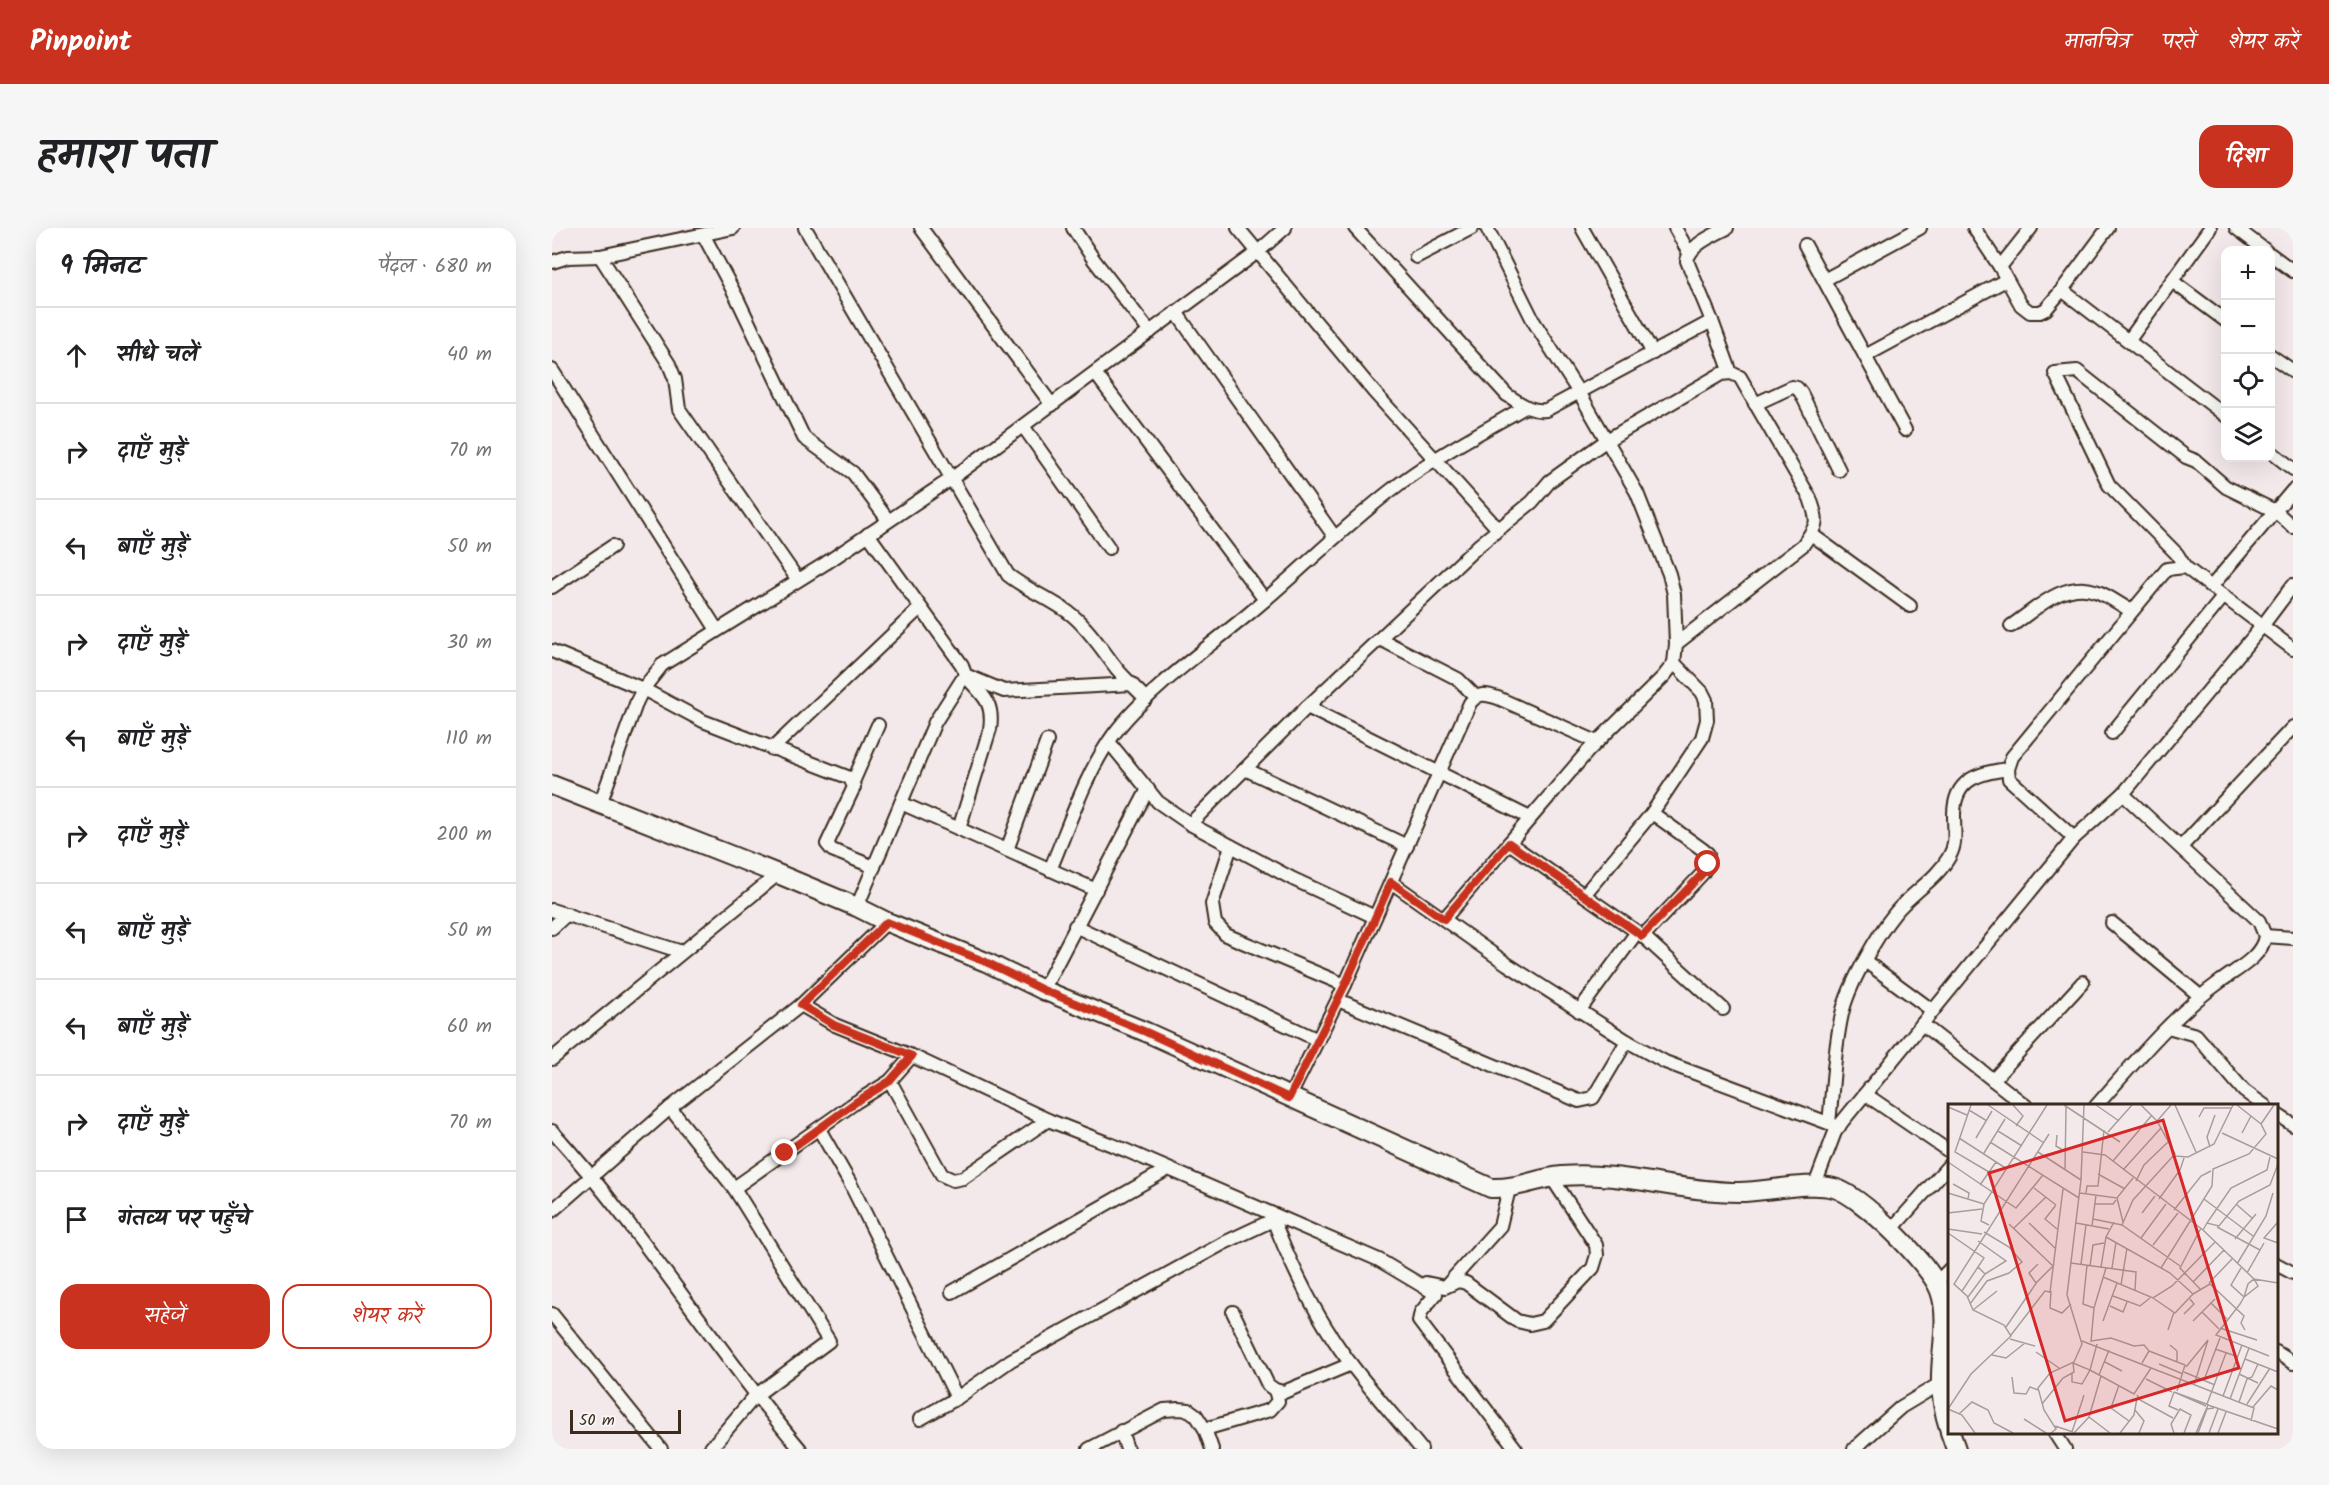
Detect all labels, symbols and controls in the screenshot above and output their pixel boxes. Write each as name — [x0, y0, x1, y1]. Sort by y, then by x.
text: Pinpoint — [30, 20, 131, 65]
text: मानचित्र — [2065, 26, 2130, 59]
text: परतें — [2163, 26, 2195, 59]
text: शेयर करें — [2228, 26, 2299, 59]
text: हमारा पता — [36, 123, 211, 190]
button: दिशा — [2199, 125, 2293, 188]
text: 9 मिनट — [60, 246, 142, 288]
map controls — [2221, 246, 2275, 462]
button: + — [2221, 246, 2275, 300]
text: पैदल · 680 m — [379, 251, 492, 283]
button: − — [2221, 300, 2275, 354]
text: सीधे चलें — [117, 338, 198, 373]
icon: ahead — [60, 339, 93, 372]
text: 40 m — [447, 339, 492, 371]
button: locate — [2221, 354, 2275, 408]
button: layers — [2221, 408, 2275, 462]
text: दाएँ मुड़ें — [117, 434, 186, 469]
icon: right — [60, 435, 93, 468]
text: 70 m — [449, 435, 492, 467]
text: बाएँ मुड़ें — [117, 530, 188, 565]
icon: left — [60, 531, 93, 564]
text: 50 m — [447, 531, 492, 563]
text: दाएँ मुड़ें — [117, 626, 186, 661]
icon: right — [60, 627, 93, 660]
text: 30 m — [447, 627, 492, 659]
text: बाएँ मुड़ें — [117, 722, 188, 757]
icon: left — [60, 723, 93, 756]
text: 110 m — [446, 723, 492, 755]
text: दाएँ मुड़ें — [117, 818, 186, 853]
icon: right — [60, 819, 93, 852]
text: 200 m — [436, 819, 492, 851]
route start — [1694, 850, 1720, 876]
text: बाएँ मुड़ें — [117, 914, 188, 949]
icon: left — [60, 915, 93, 948]
text: 50 m — [447, 915, 492, 947]
text: बाएँ मुड़ें — [117, 1010, 188, 1045]
icon: left — [60, 1011, 93, 1044]
text: 60 m — [447, 1011, 492, 1043]
inset map — [1948, 1104, 2278, 1434]
text: दाएँ मुड़ें — [117, 1106, 186, 1141]
icon: right — [60, 1107, 93, 1140]
text: 70 m — [449, 1107, 492, 1139]
route end — [771, 1139, 797, 1165]
text: गंतव्य पर पहुँचे — [117, 1202, 250, 1237]
icon: arrive — [60, 1203, 93, 1236]
button: सहेजें — [60, 1284, 270, 1349]
button: शेयर करें — [282, 1284, 492, 1349]
scale bar — [570, 1407, 681, 1434]
text: 50 m — [579, 1408, 615, 1433]

